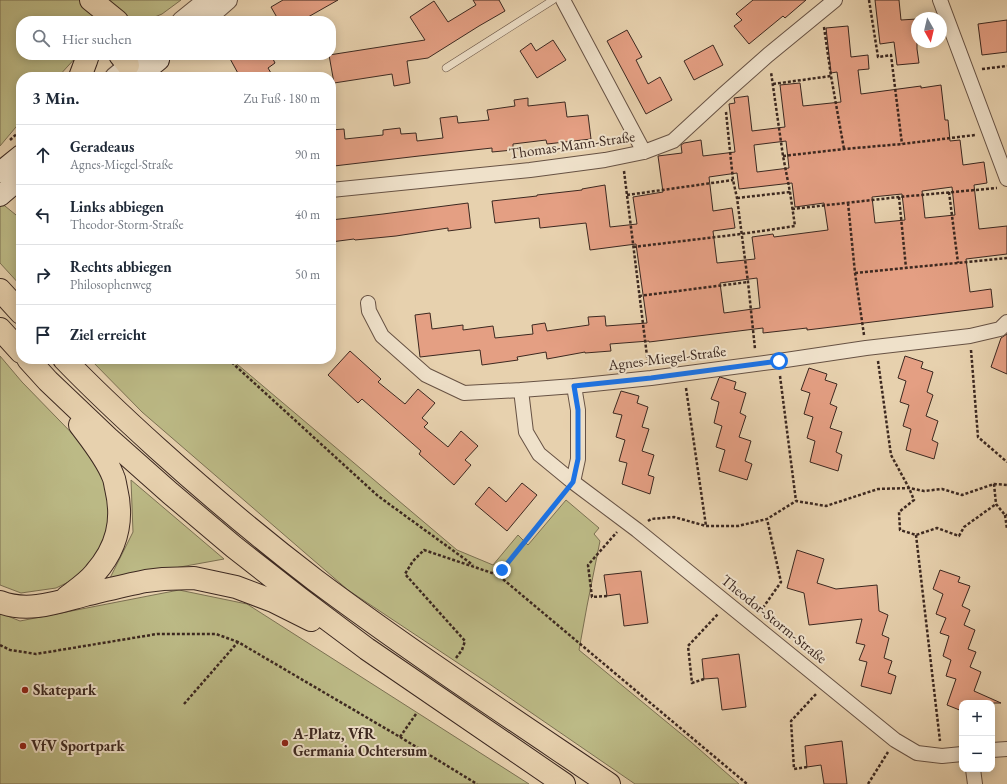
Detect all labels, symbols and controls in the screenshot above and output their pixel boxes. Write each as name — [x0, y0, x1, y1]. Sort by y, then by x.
north arrow — [911, 12, 947, 48]
search box — [16, 16, 336, 60]
icon: search — [30, 27, 52, 49]
text: Hier suchen — [62, 29, 132, 48]
text: 3 Min. — [32, 87, 79, 109]
text: Zu Fuß · 180 m — [243, 90, 320, 107]
street label: Thomas-Mann-Straße — [508, 126, 636, 163]
text: Geradeaus — [70, 137, 134, 156]
icon: ahead — [32, 144, 54, 166]
text: 90 m — [295, 146, 320, 163]
text: Agnes-Miegel-Straße — [70, 156, 173, 173]
text: Links abbiegen — [70, 197, 164, 216]
icon: left — [32, 204, 54, 226]
text: 40 m — [295, 206, 320, 223]
text: Theodor-Storm-Straße — [70, 216, 184, 233]
text: Rechts abbiegen — [70, 257, 172, 276]
icon: right — [32, 264, 54, 286]
text: 50 m — [295, 266, 320, 283]
text: Philosophenweg — [70, 276, 151, 293]
icon: arrive — [32, 324, 54, 346]
text: Ziel erreicht — [70, 325, 146, 344]
street label: Agnes-Miegel-Straße — [606, 341, 727, 374]
route start — [770, 352, 788, 370]
route end — [493, 561, 511, 579]
street label: Theodor-Storm-Straße — [717, 570, 831, 667]
place label: Skatepark — [33, 680, 97, 699]
marker: Skatepark — [20, 685, 30, 695]
map controls — [959, 700, 995, 772]
button: + — [959, 700, 995, 736]
place label: A-Platz, VfR Germania Ochtersum — [292, 724, 427, 760]
place label: VfV Sportpark — [31, 736, 125, 755]
button: − — [959, 736, 995, 772]
marker: A-Platz, VfR Germania Ochtersum — [280, 738, 290, 748]
marker: VfV Sportpark — [18, 741, 28, 751]

